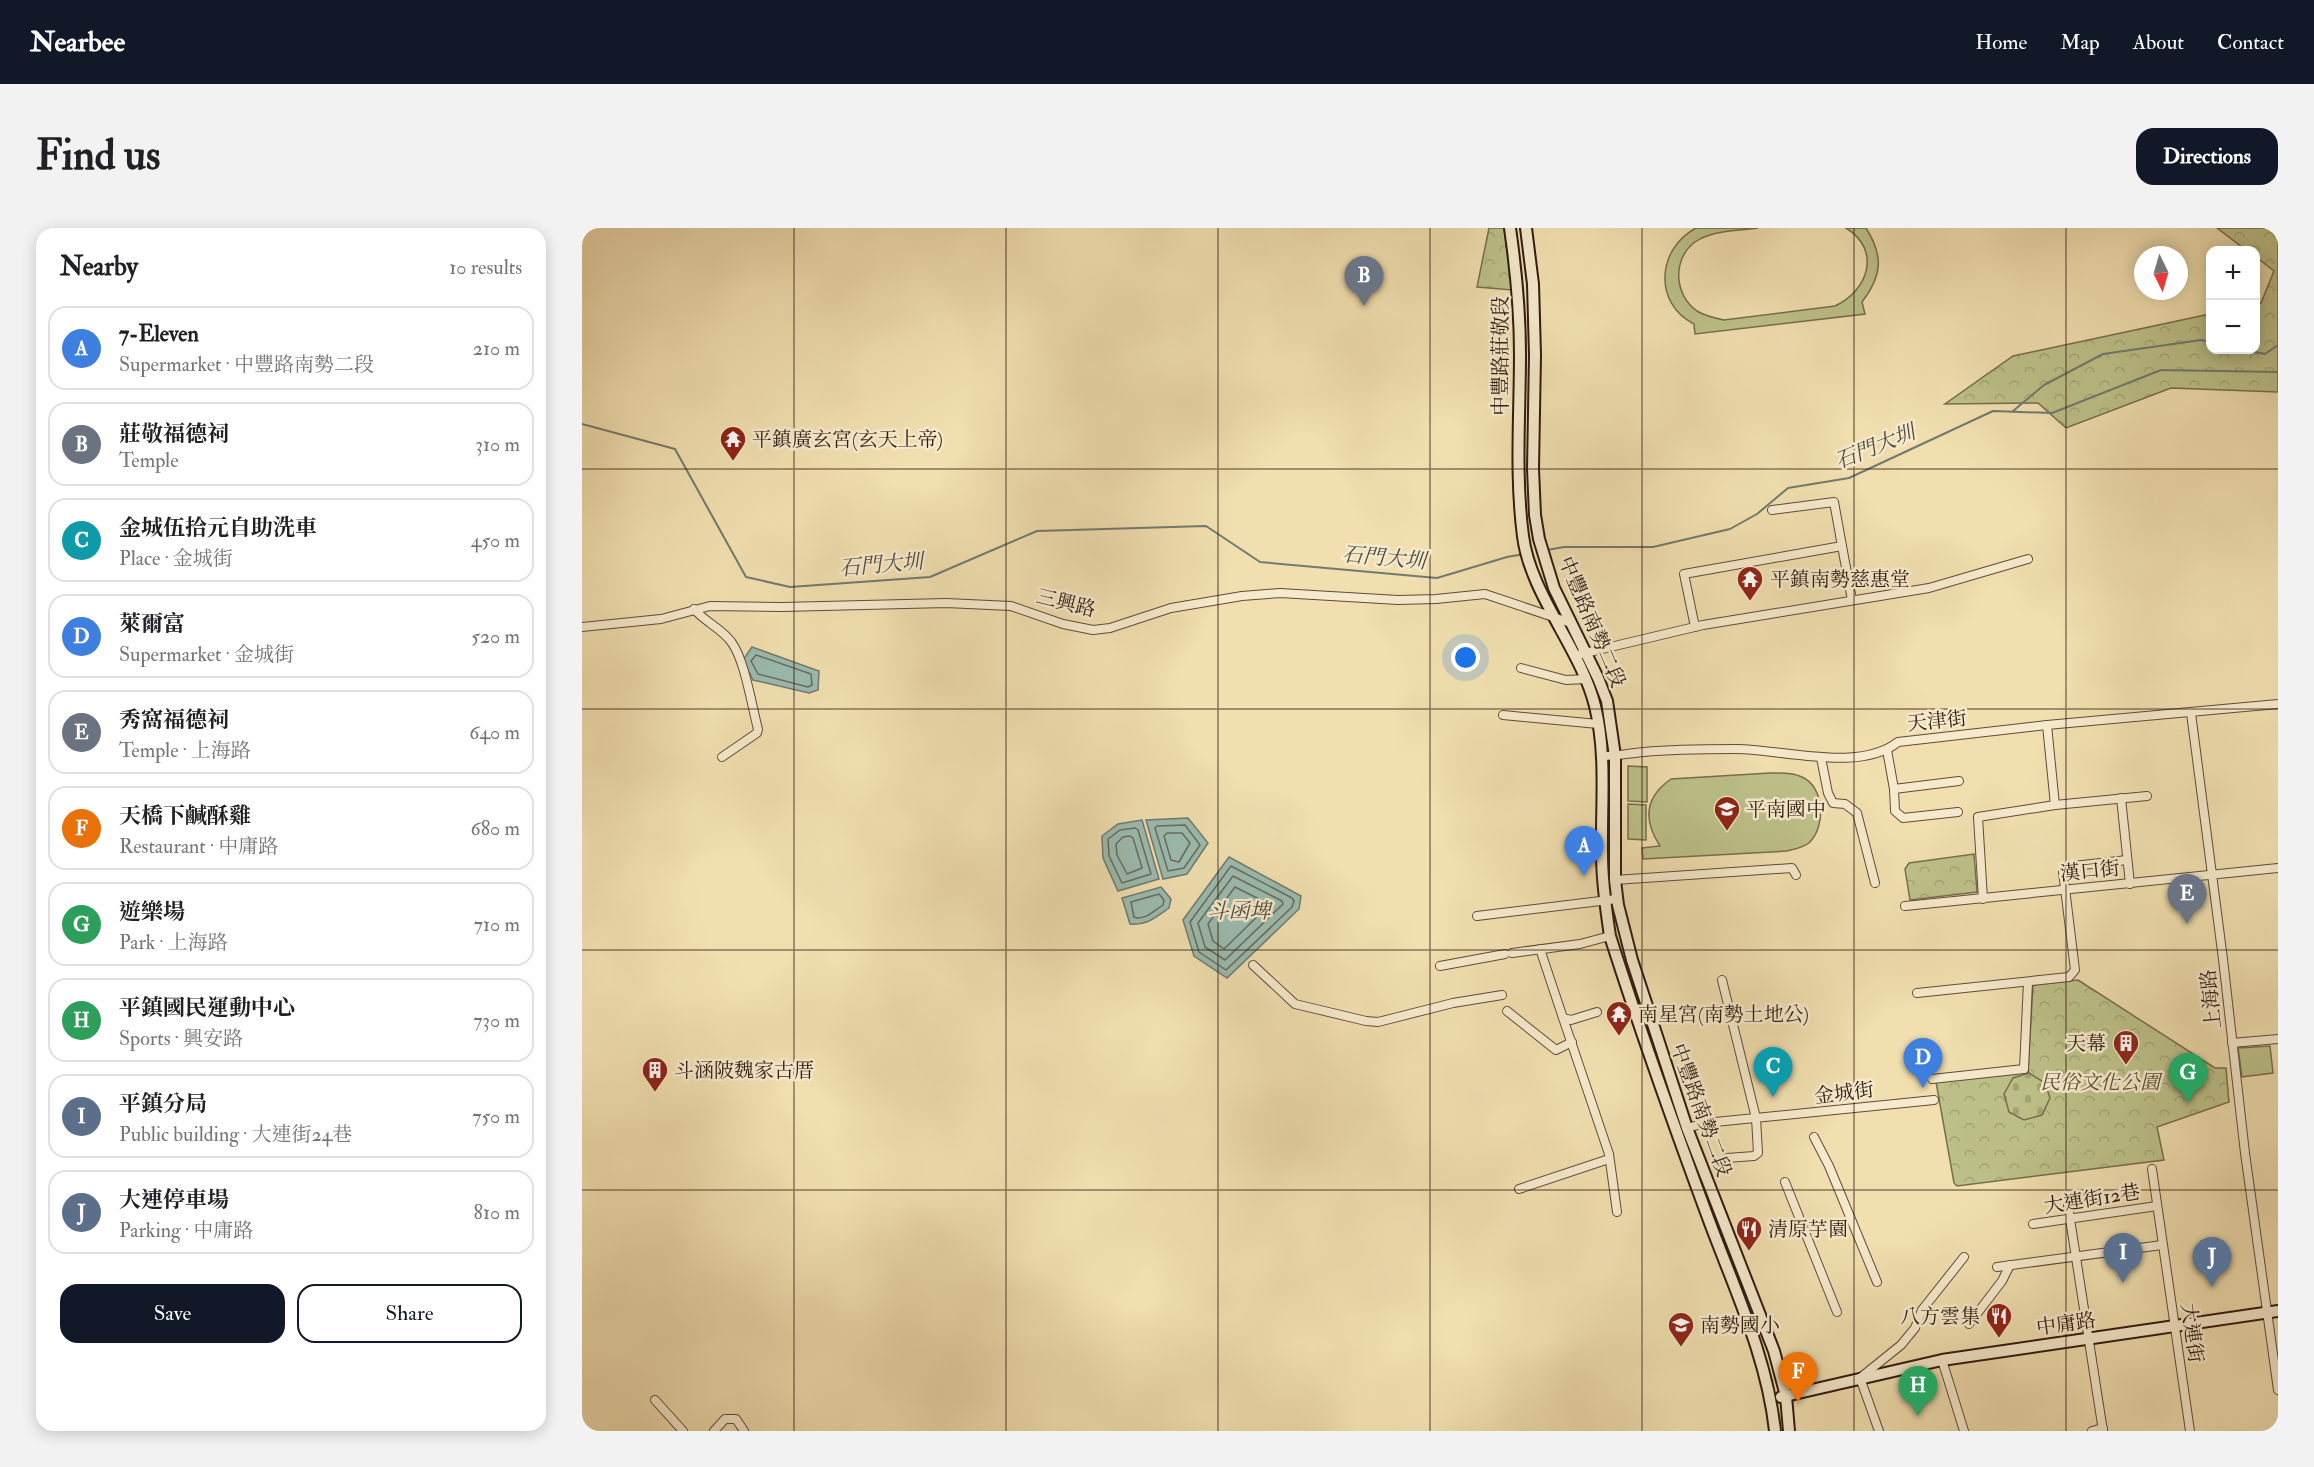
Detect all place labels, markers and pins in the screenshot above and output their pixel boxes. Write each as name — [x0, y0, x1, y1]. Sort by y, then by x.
pin: B — [1344, 256, 1384, 306]
temple icon: 平鎮廣玄宮(玄天上帝) — [718, 424, 748, 462]
place label: 平鎮廣玄宮(玄天上帝) — [752, 427, 943, 452]
temple icon: 平鎮南勢慈惠堂 — [1735, 564, 1765, 602]
place label: 平鎮南勢慈惠堂 — [1770, 567, 1910, 592]
school or university icon: 平南國中 — [1712, 794, 1742, 832]
place label: 平南國中 — [1746, 797, 1826, 822]
pin: A — [1564, 826, 1604, 876]
pin: E — [2168, 874, 2206, 924]
temple icon: 南星宮(南勢土地公) — [1604, 999, 1634, 1037]
place label: 南星宮(南勢土地公) — [1638, 1002, 1809, 1027]
building icon: 天幕 — [2111, 1028, 2141, 1066]
place label: 天幕 — [2066, 1031, 2106, 1056]
pin: D — [1904, 1038, 1942, 1088]
pin: C — [1754, 1048, 1792, 1097]
pin: G — [2168, 1054, 2208, 1103]
building icon: 斗涵陂魏家古厝 — [640, 1055, 670, 1093]
place label: 斗涵陂魏家古厝 — [674, 1058, 814, 1083]
restaurant icon: 清原芋園 — [1734, 1214, 1764, 1252]
place label: 清原芋園 — [1768, 1217, 1848, 1242]
pin: I — [2104, 1234, 2142, 1283]
pin: J — [2192, 1238, 2232, 1287]
restaurant icon: 八方雲集 — [1984, 1301, 2014, 1339]
place label: 八方雲集 — [1900, 1304, 1980, 1329]
school or university icon: 南勢國小 — [1666, 1310, 1696, 1348]
place label: 南勢國小 — [1700, 1313, 1780, 1338]
pin: F — [1778, 1352, 1818, 1402]
pin: H — [1898, 1366, 1938, 1416]

